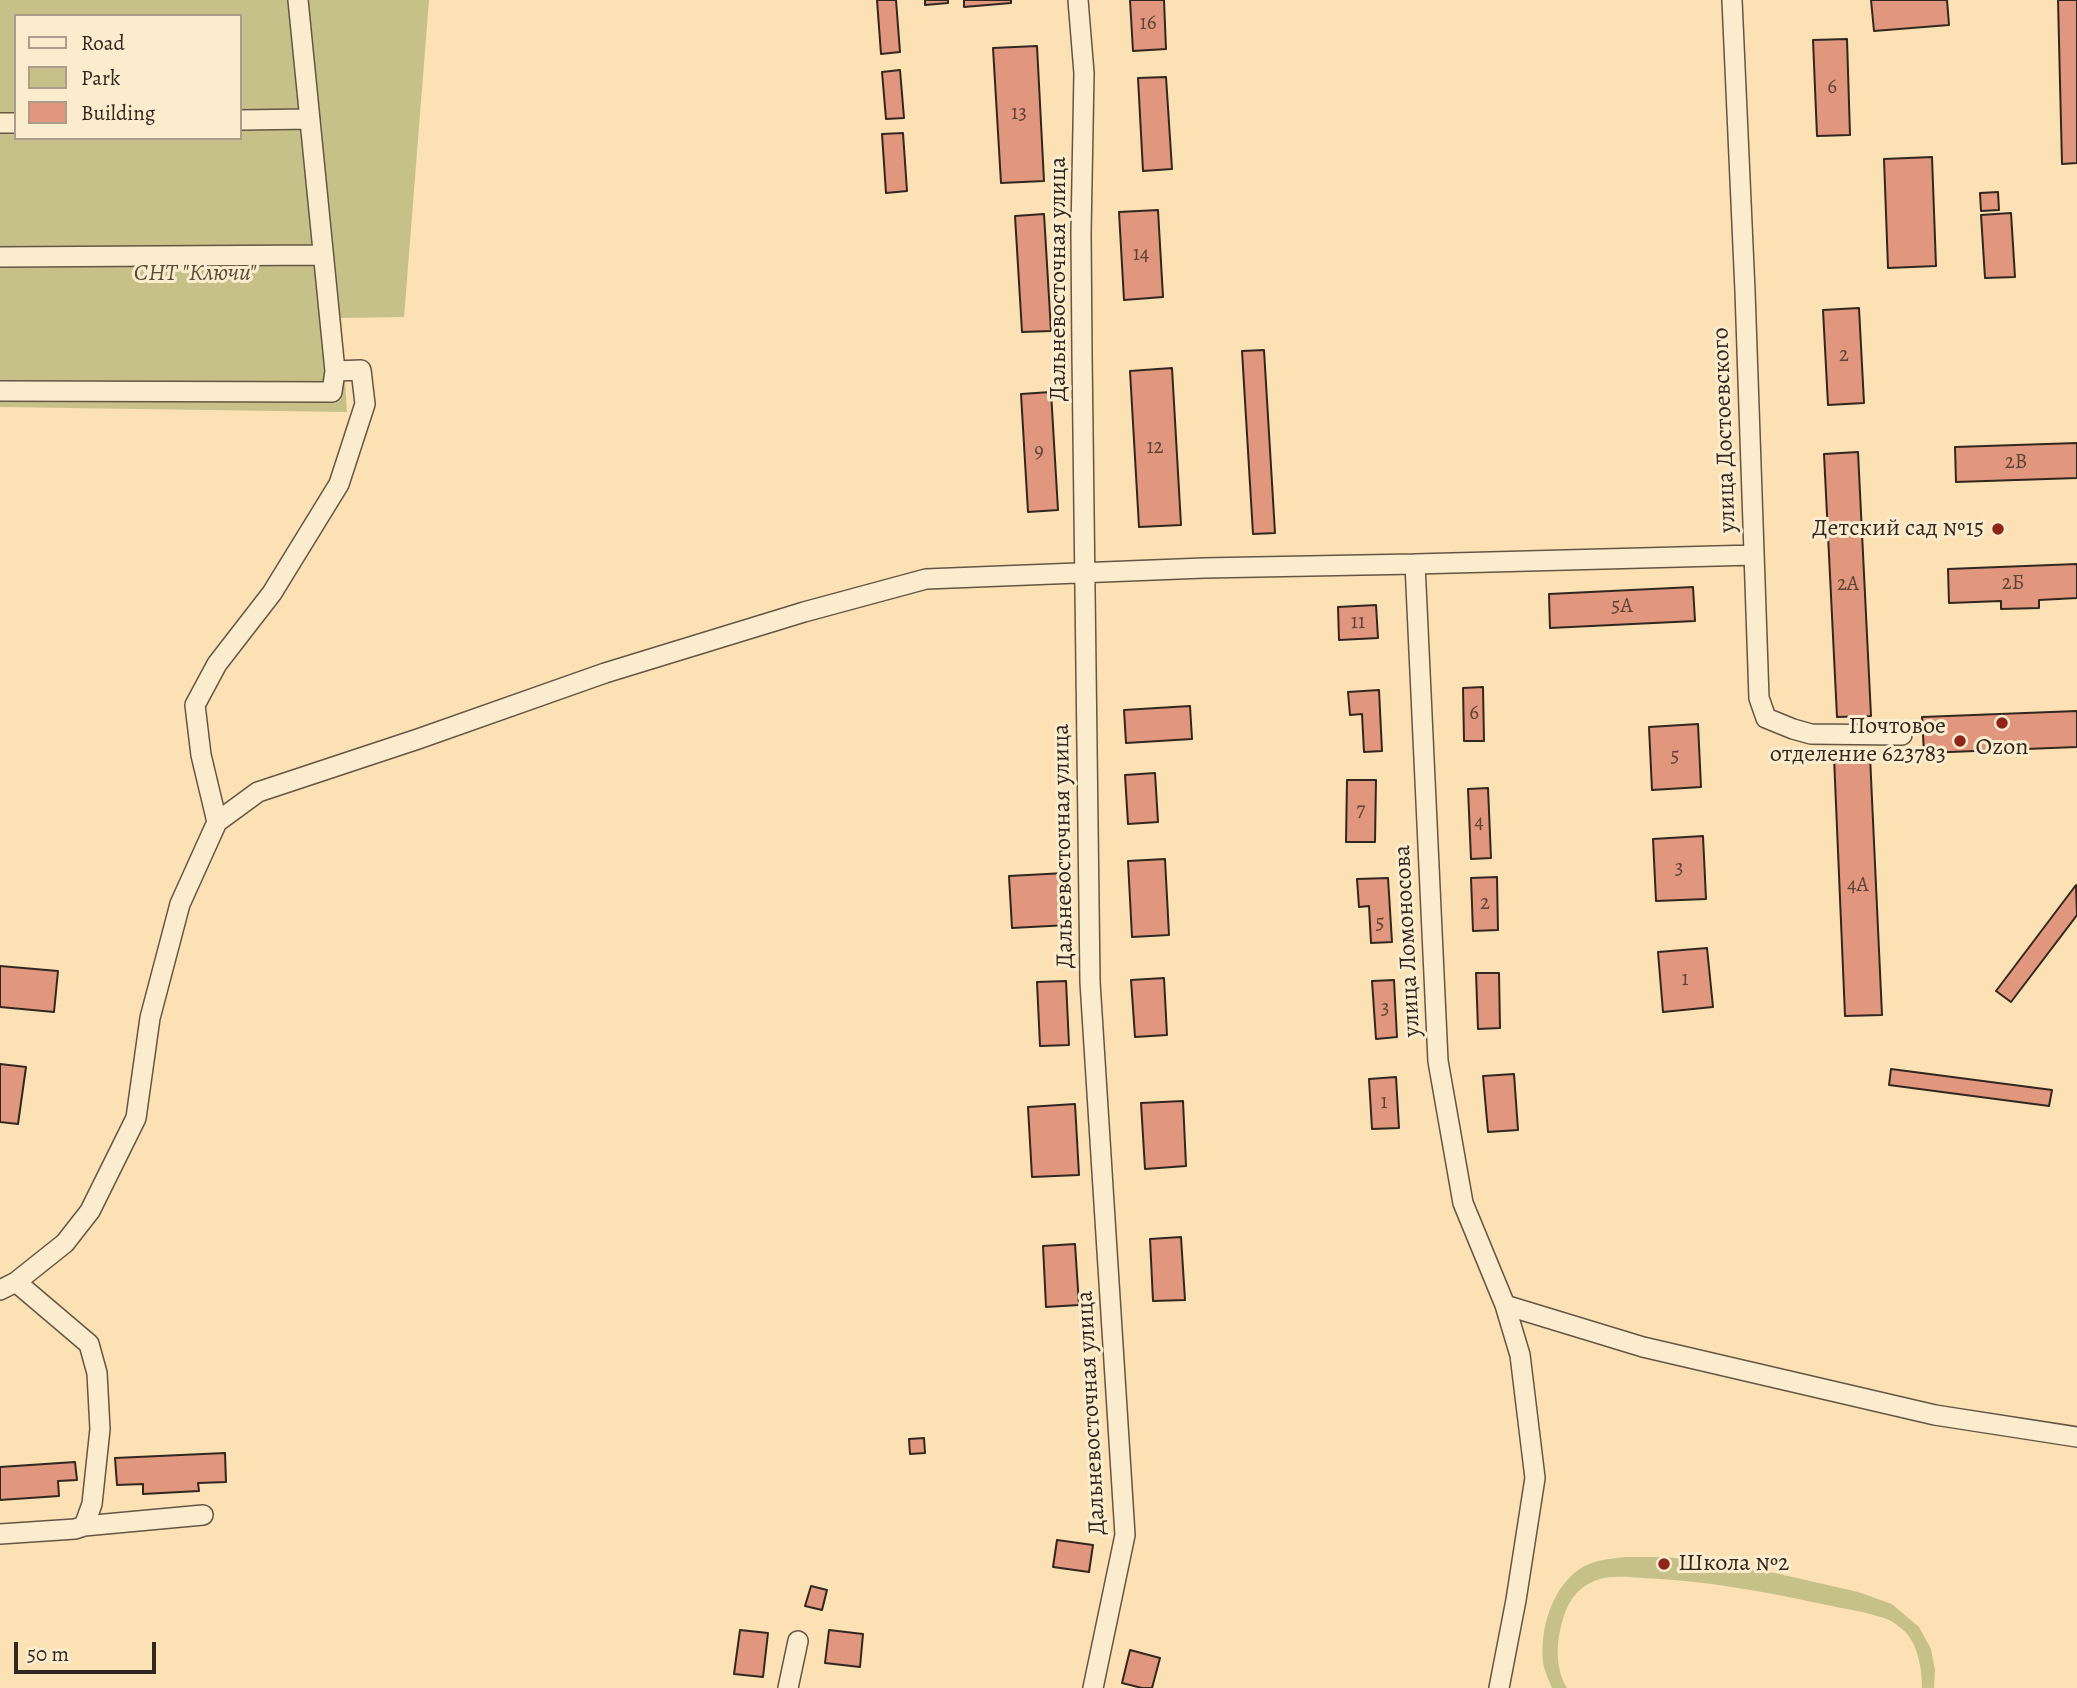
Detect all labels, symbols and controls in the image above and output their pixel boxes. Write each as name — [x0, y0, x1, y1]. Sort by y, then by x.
house number: 16 — [1140, 11, 1156, 37]
legend — [14, 14, 242, 140]
text: Road — [81, 29, 125, 57]
text: Park — [81, 64, 120, 92]
house number: 6 — [1827, 75, 1837, 101]
text: Building — [81, 99, 155, 127]
house number: 13 — [1011, 101, 1027, 127]
street label: Дальневосточная улица — [1045, 157, 1073, 401]
house number: 14 — [1133, 242, 1149, 268]
park label: СНТ "Ключи" — [134, 260, 256, 288]
street label: улица Достоевского — [1707, 327, 1743, 533]
house number: 2 — [1839, 343, 1849, 369]
house number: 12 — [1146, 435, 1164, 461]
house number: 9 — [1034, 439, 1044, 465]
house number: 2В — [2005, 450, 2027, 476]
place label: Детский сад №15 — [1812, 515, 1984, 543]
marker: Детский сад №15 — [1990, 521, 2006, 537]
house number: 2Б — [2002, 571, 2024, 597]
house number: 2А — [1837, 572, 1859, 598]
house number: 5А — [1611, 594, 1633, 620]
house number: 11 — [1351, 610, 1365, 636]
house number: 6 — [1469, 701, 1479, 727]
place label: Почтовое отделение 623783 — [1770, 713, 1946, 769]
marker: Ozon — [1994, 715, 2010, 731]
street label: Дальневосточная улица — [1047, 723, 1081, 969]
marker: Почтовое отделение 623783 — [1952, 733, 1968, 749]
place label: Ozon — [1976, 734, 2028, 762]
house number: 5 — [1670, 744, 1680, 770]
house number: 7 — [1357, 798, 1365, 824]
house number: 4 — [1474, 810, 1484, 836]
street label: улица Ломоносова — [1389, 844, 1427, 1038]
house number: 3 — [1675, 856, 1683, 882]
house number: 4А — [1847, 873, 1869, 899]
house number: 2 — [1480, 891, 1490, 917]
house number: 5 — [1375, 911, 1385, 937]
house number: 1 — [1681, 967, 1689, 993]
house number: 3 — [1381, 996, 1389, 1022]
house number: 1 — [1380, 1090, 1388, 1116]
street label: Дальневосточная улица — [1071, 1290, 1113, 1536]
place label: Школа №2 — [1678, 1550, 1789, 1578]
marker: Школа №2 — [1656, 1556, 1672, 1572]
scale bar — [18, 1628, 159, 1672]
text: 50 m — [27, 1640, 69, 1668]

